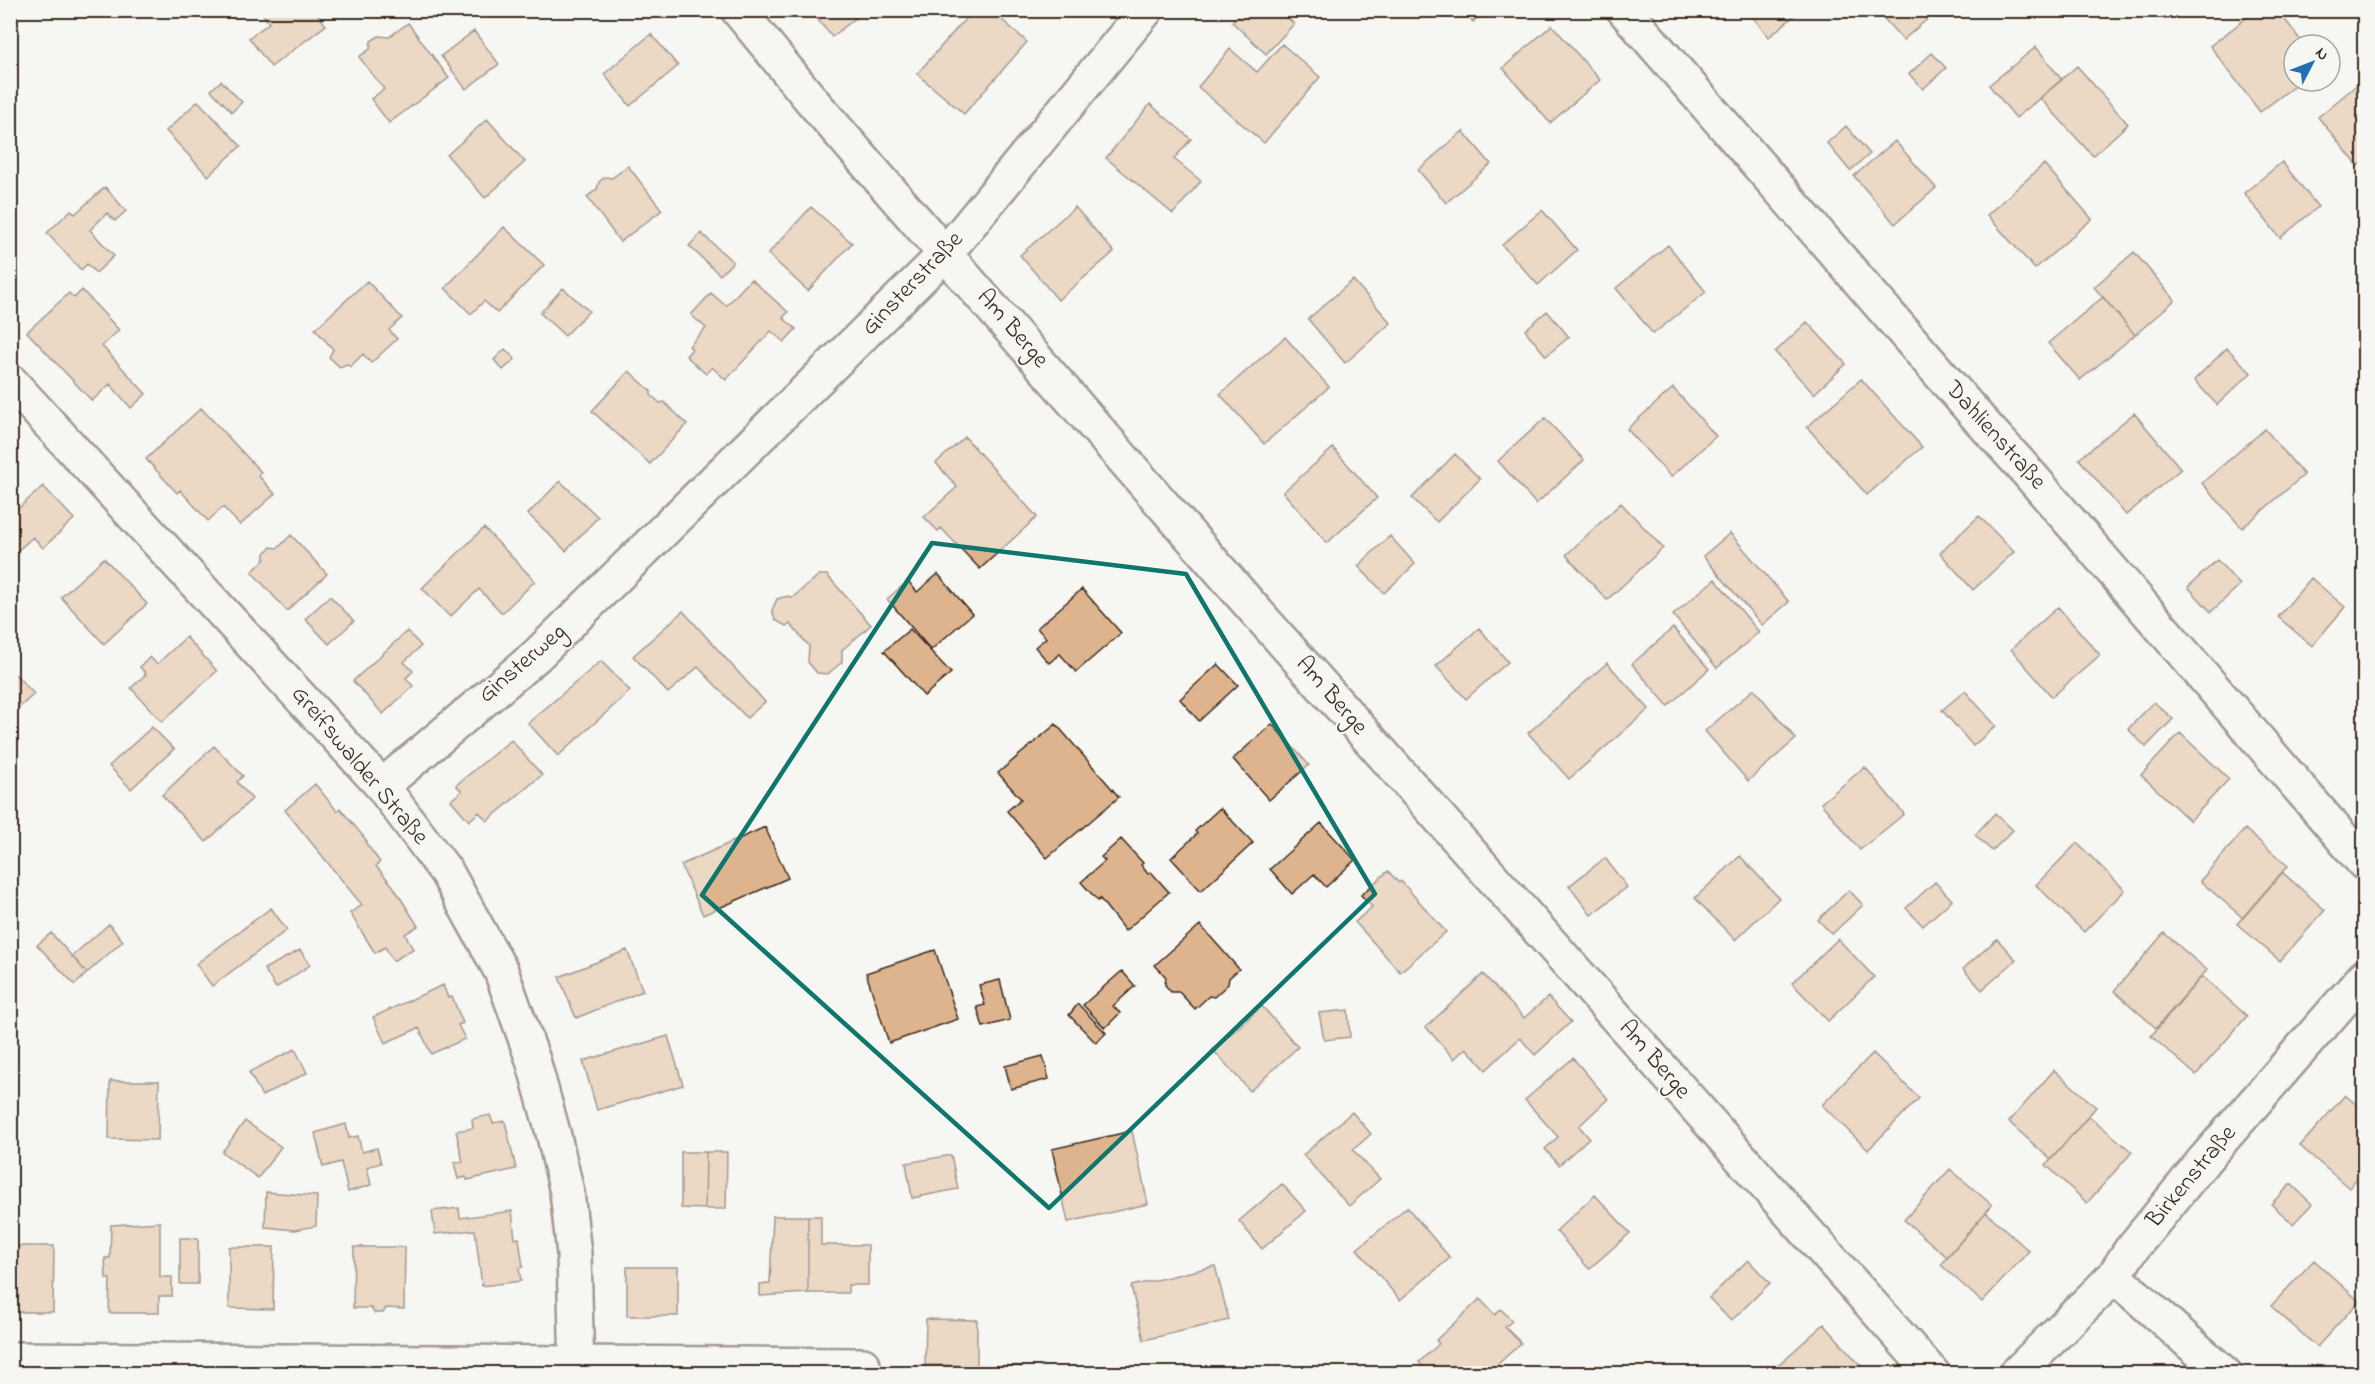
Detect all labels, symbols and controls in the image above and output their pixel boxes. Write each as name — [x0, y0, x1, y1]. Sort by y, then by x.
north arrow — [2282, 33, 2342, 93]
text: N — [2309, 42, 2334, 66]
street label: Ginsterstraße — [854, 224, 972, 344]
street label: Am Berge — [968, 282, 1057, 377]
street label: Dahlienstraße — [1936, 373, 2054, 499]
street label: Ginsterweg — [471, 616, 575, 712]
street label: Am Berge — [1287, 649, 1376, 744]
street label: Greifswalder Straße — [282, 679, 436, 853]
street label: Am Berge — [1610, 1013, 1699, 1108]
street label: Birkenstraße — [2138, 1118, 2246, 1237]

